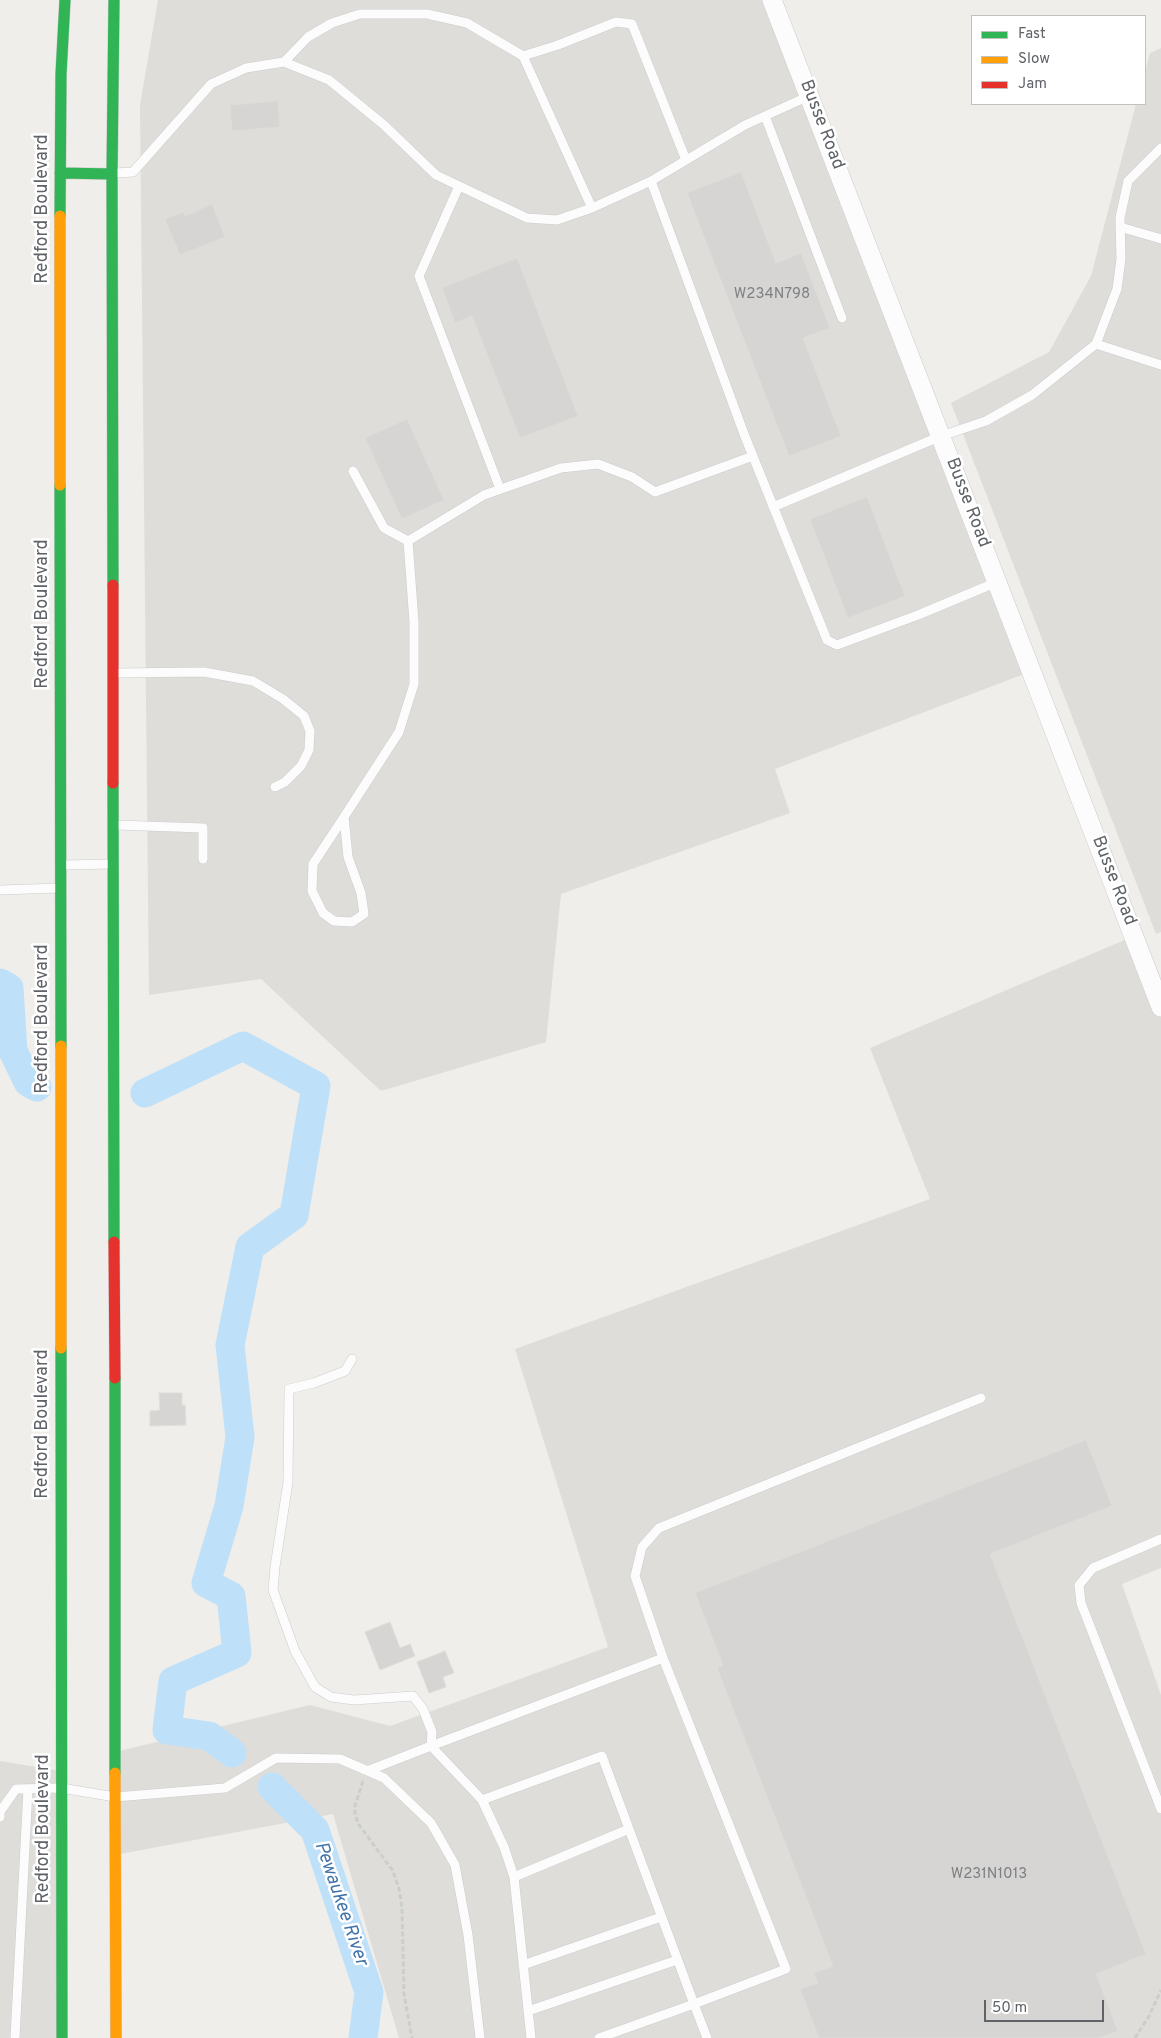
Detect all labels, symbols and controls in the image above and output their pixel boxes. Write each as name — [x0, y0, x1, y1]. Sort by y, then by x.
legend — [971, 15, 1146, 105]
text: Fast — [1018, 25, 1046, 44]
text: Slow — [1018, 50, 1050, 69]
text: Jam — [1018, 75, 1047, 94]
street label: Busse Road — [794, 77, 848, 173]
street label: Redford Boulevard — [32, 134, 54, 284]
house number: W234N798 — [734, 286, 810, 304]
street label: Busse Road — [940, 455, 994, 551]
street label: Redford Boulevard — [32, 539, 54, 689]
street label: Busse Road — [1086, 833, 1140, 929]
street label: Redford Boulevard — [32, 944, 54, 1094]
street label: Redford Boulevard — [32, 1349, 54, 1499]
street label: Redford Boulevard — [33, 1754, 55, 1904]
water label: Pewaukee River — [308, 1839, 372, 1969]
house number: W231N1013 — [951, 1866, 1027, 1884]
scale bar — [986, 1990, 1106, 2022]
text: 50 m — [992, 1999, 1027, 2018]

